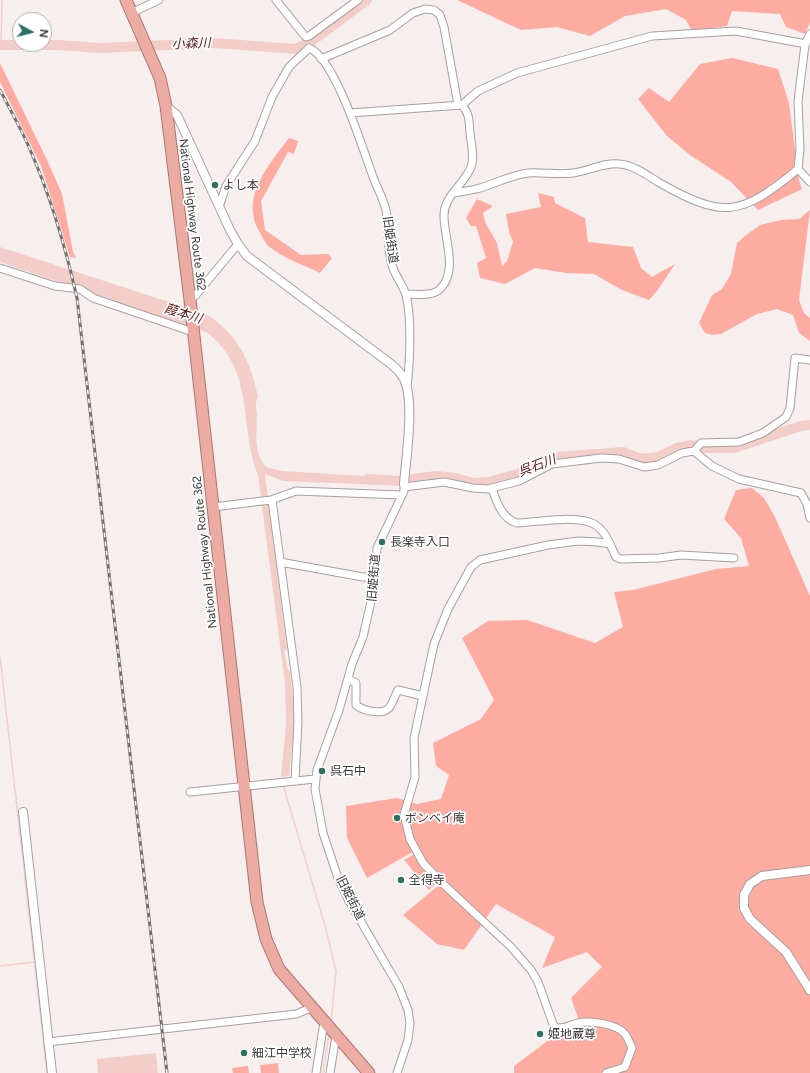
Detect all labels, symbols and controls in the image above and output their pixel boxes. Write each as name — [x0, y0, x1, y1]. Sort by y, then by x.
north arrow — [12, 12, 52, 52]
text: N — [36, 28, 50, 38]
water label: 小森川 — [171, 36, 211, 52]
street label: National Highway Route 362 — [176, 138, 208, 292]
place label: よし本 — [223, 178, 259, 192]
marker: よし本 — [210, 180, 220, 190]
street label: 旧姫街道 — [380, 215, 400, 265]
water label: 葭本川 — [162, 301, 204, 327]
water label: 呉石川 — [516, 452, 558, 480]
street label: National Highway Route 362 — [190, 475, 220, 629]
place label: 長楽寺入口 — [390, 535, 450, 549]
marker: 長楽寺入口 — [377, 537, 387, 547]
street label: 旧姫街道 — [365, 553, 383, 603]
place label: 呉石中 — [330, 764, 366, 778]
marker: 呉石中 — [317, 766, 327, 776]
place label: ボンベイ庵 — [405, 811, 465, 825]
marker: ボンベイ庵 — [392, 813, 402, 823]
street label: 旧姫街道 — [333, 873, 367, 923]
place label: 全得寺 — [409, 873, 445, 887]
marker: 全得寺 — [396, 875, 406, 885]
place label: 姫地蔵尊 — [548, 1027, 596, 1041]
marker: 姫地蔵尊 — [535, 1029, 545, 1039]
place label: 細江中学校 — [252, 1046, 312, 1060]
marker: 細江中学校 — [239, 1048, 249, 1058]

